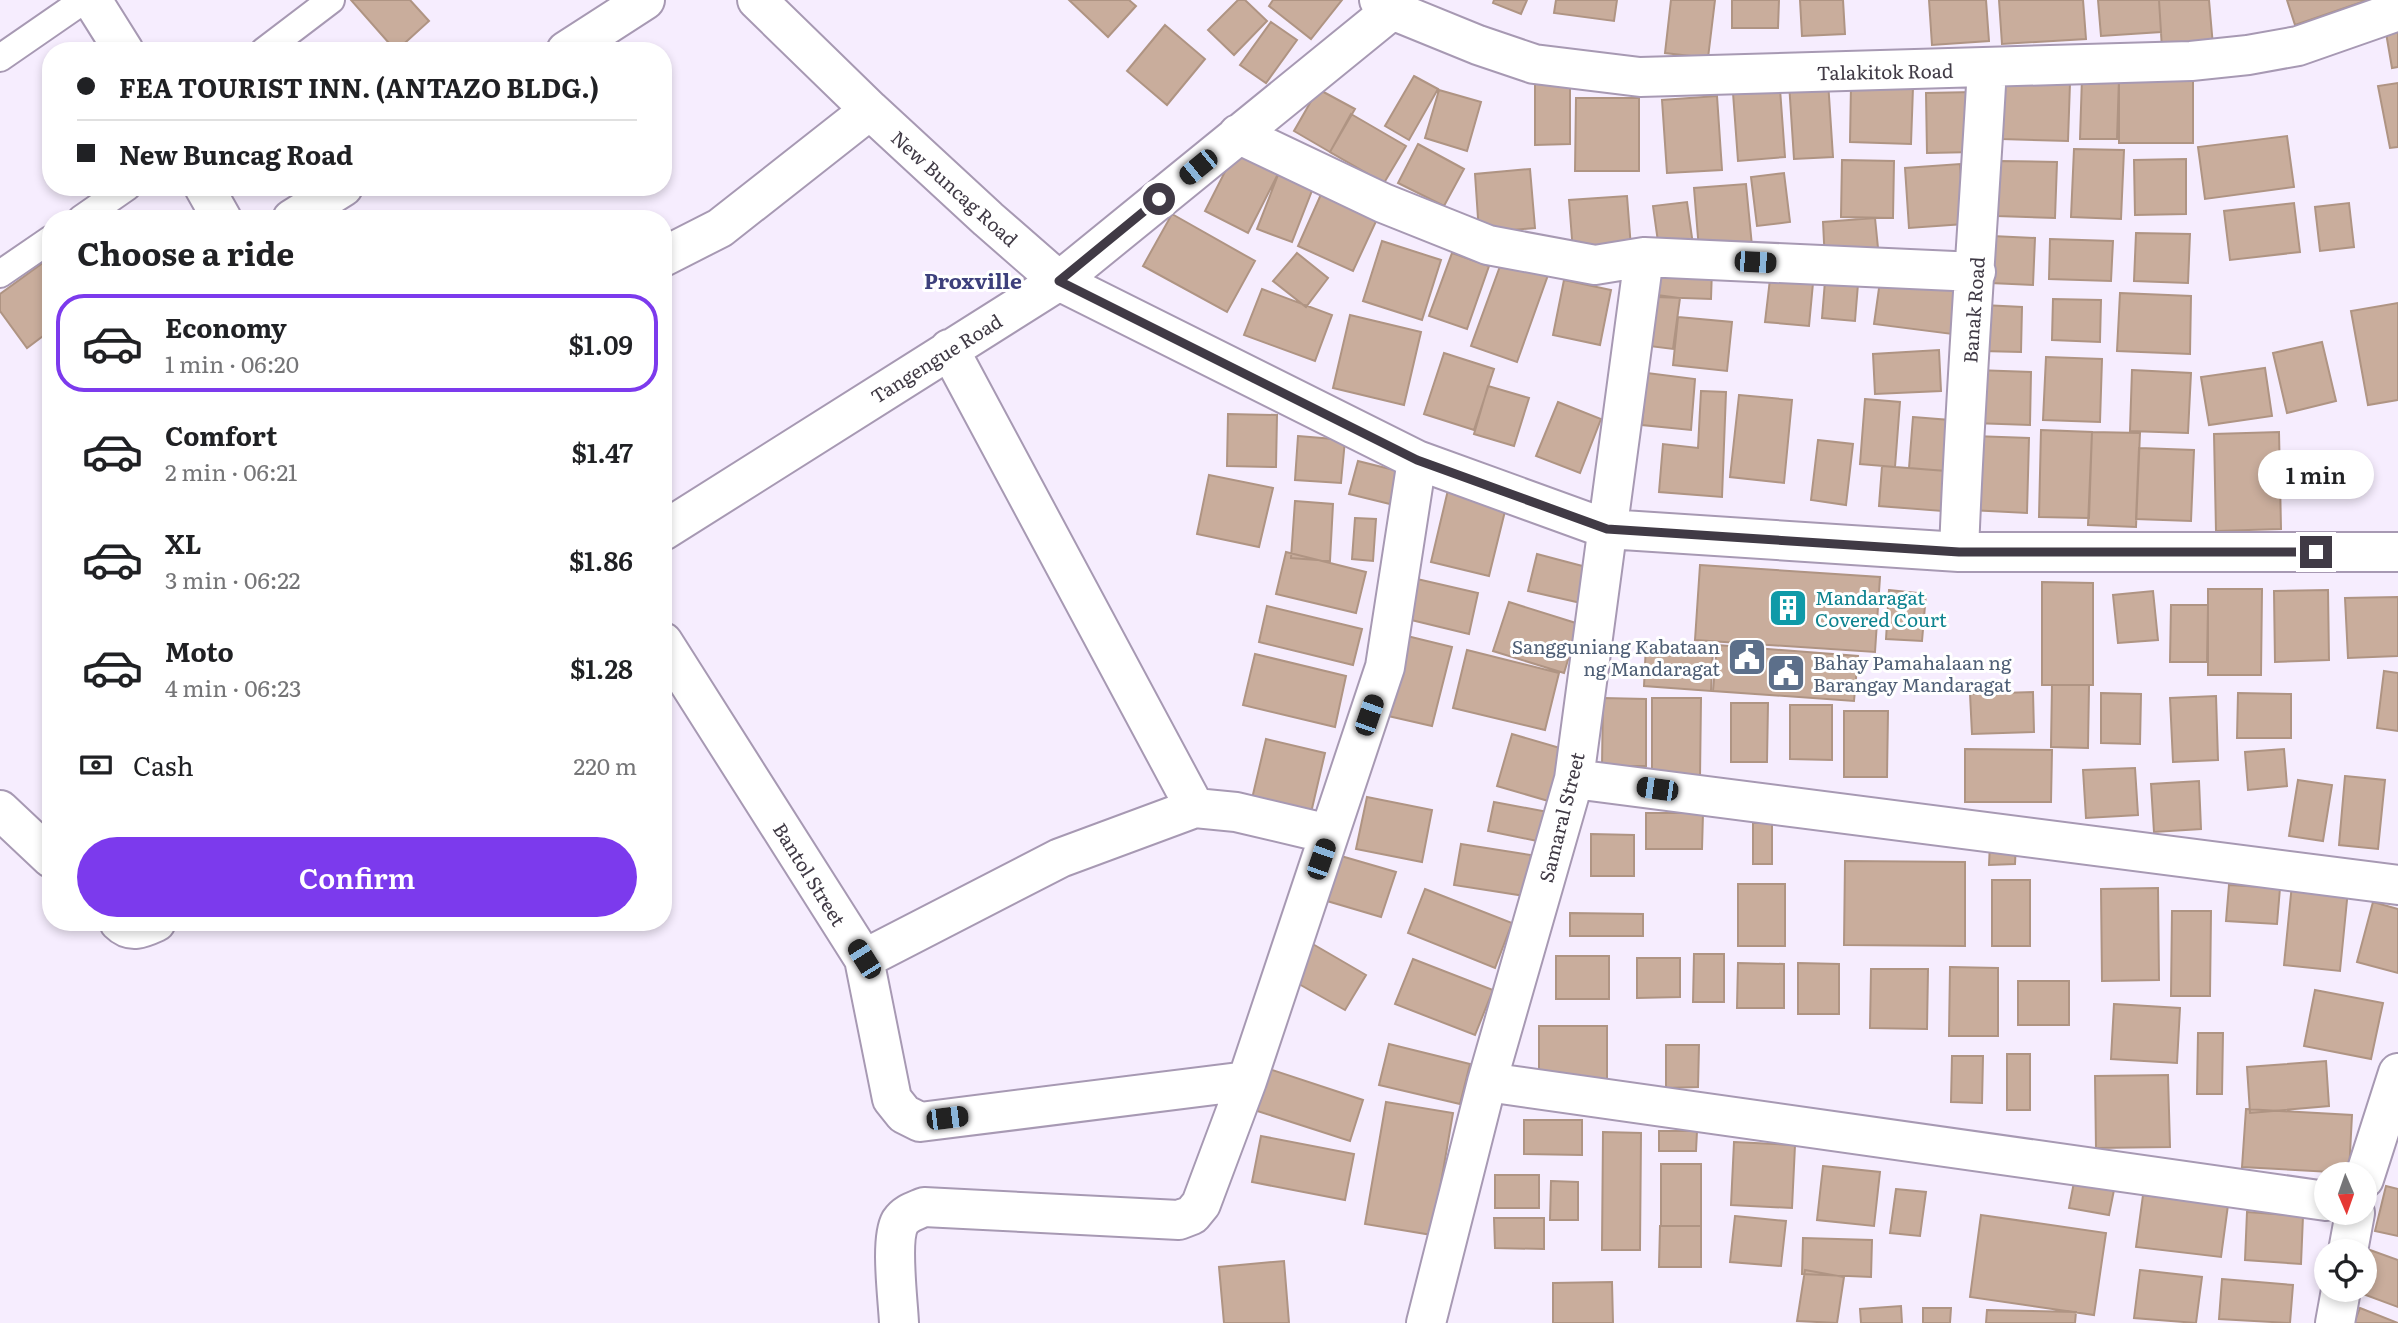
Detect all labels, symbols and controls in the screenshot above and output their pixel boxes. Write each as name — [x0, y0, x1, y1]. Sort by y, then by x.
street label: Talakitok Road — [1816, 56, 1954, 86]
text: FEA TOURIST INN. (ANTAZO BLDG.) — [119, 67, 599, 106]
street label: New Buncag Road — [885, 123, 1025, 253]
text: New Buncag Road — [119, 134, 353, 173]
car — [1176, 146, 1221, 188]
route start — [1143, 183, 1175, 215]
text: Choose a ride — [77, 228, 294, 276]
car — [1734, 250, 1777, 274]
street label: Banak Road — [1955, 255, 1991, 364]
district label: Proxville — [924, 264, 1022, 295]
street label: Tangengue Road — [865, 306, 1007, 410]
text: Economy — [165, 307, 287, 346]
icon: car — [81, 312, 144, 375]
text: $1.09 — [569, 324, 633, 363]
text: 1 min · 06:20 — [165, 346, 299, 380]
text: Comfort — [165, 415, 277, 454]
icon: car — [81, 420, 144, 483]
text: $1.47 — [572, 432, 633, 471]
callout: 1 min — [2258, 450, 2374, 500]
text: 2 min · 06:21 — [165, 454, 297, 488]
text: 1 min — [2286, 457, 2346, 491]
text: XL — [165, 523, 202, 562]
icon: car — [81, 528, 144, 591]
route end — [2300, 536, 2332, 568]
text: $1.86 — [569, 540, 633, 579]
text: 3 min · 06:22 — [165, 562, 301, 596]
place label: Mandaragat Covered Court — [1815, 583, 1947, 633]
building icon: Mandaragat Covered Court — [1767, 587, 1809, 629]
text: Moto — [165, 631, 234, 670]
place label: Sangguniang Kabataan ng Mandaragat — [1512, 632, 1720, 682]
icon: car — [81, 636, 144, 699]
public building icon: Sangguniang Kabataan ng Mandaragat — [1726, 636, 1768, 678]
text: $1.28 — [570, 648, 633, 687]
place label: Bahay Pamahalaan ng Barangay Mandaragat — [1813, 648, 2012, 698]
public building icon: Bahay Pamahalaan ng Barangay Mandaragat — [1765, 652, 1807, 694]
text: 4 min · 06:23 — [165, 670, 302, 704]
car — [1353, 692, 1386, 738]
text: Cash — [133, 745, 194, 784]
icon: cash — [77, 746, 115, 784]
text: 220 m — [573, 748, 637, 782]
street label: Samaral Street — [1531, 749, 1591, 885]
car — [1635, 776, 1680, 802]
street label: Bantol Street — [767, 817, 853, 932]
car — [1305, 836, 1338, 882]
button: Confirm — [77, 837, 637, 917]
car — [844, 936, 885, 982]
car — [925, 1105, 970, 1131]
north arrow — [2314, 1162, 2376, 1225]
map controls — [2314, 1162, 2377, 1302]
button: locate — [2314, 1239, 2377, 1302]

